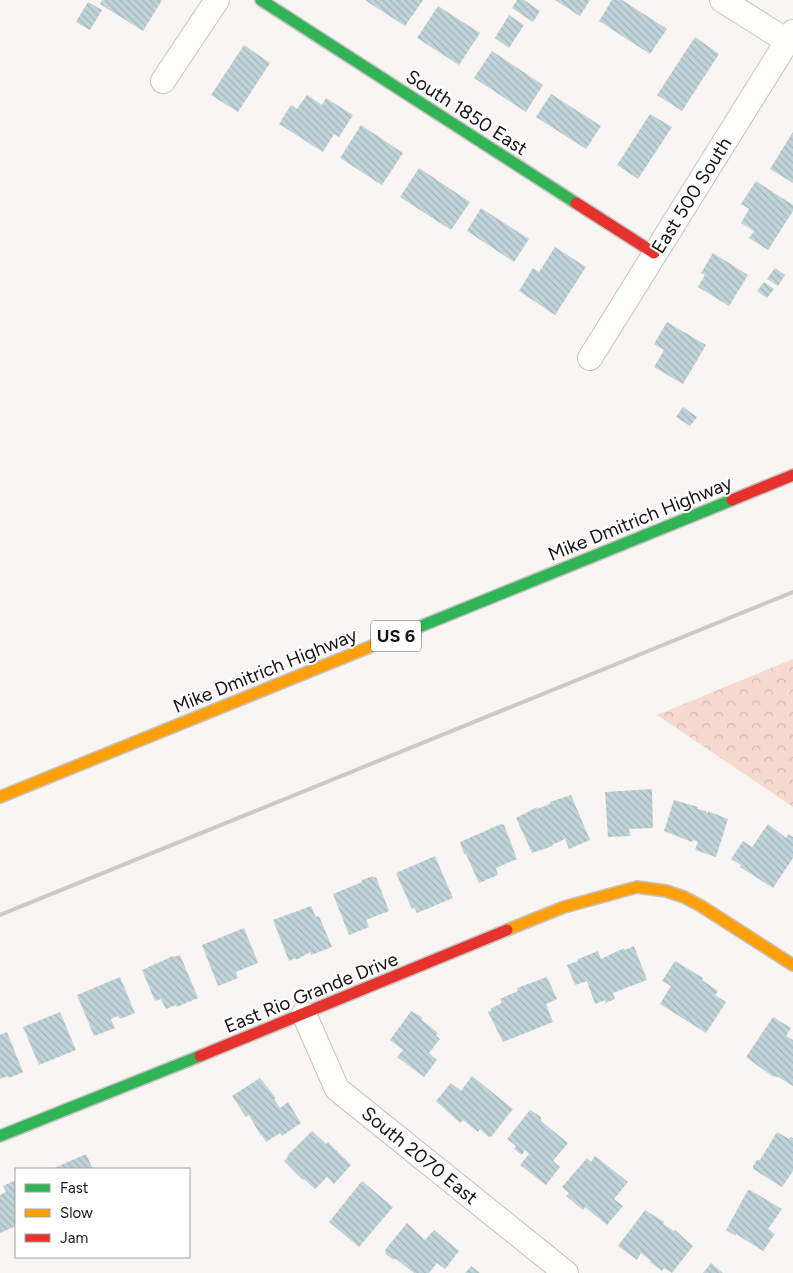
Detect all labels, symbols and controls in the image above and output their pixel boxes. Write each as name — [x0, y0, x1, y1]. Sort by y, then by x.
street label: South 1850 East — [402, 65, 532, 160]
street label: East 500 South — [647, 133, 736, 258]
street label: Mike Dmitrich Highway — [545, 471, 736, 566]
road number: US 6 — [371, 620, 421, 652]
street label: Mike Dmitrich Highway — [170, 623, 361, 718]
street label: East Rio Grande Drive — [221, 947, 401, 1038]
street label: South 2070 East — [357, 1102, 482, 1209]
legend — [15, 1168, 190, 1258]
text: Fast — [60, 1179, 89, 1197]
text: Slow — [60, 1204, 93, 1222]
text: Jam — [60, 1229, 88, 1247]

